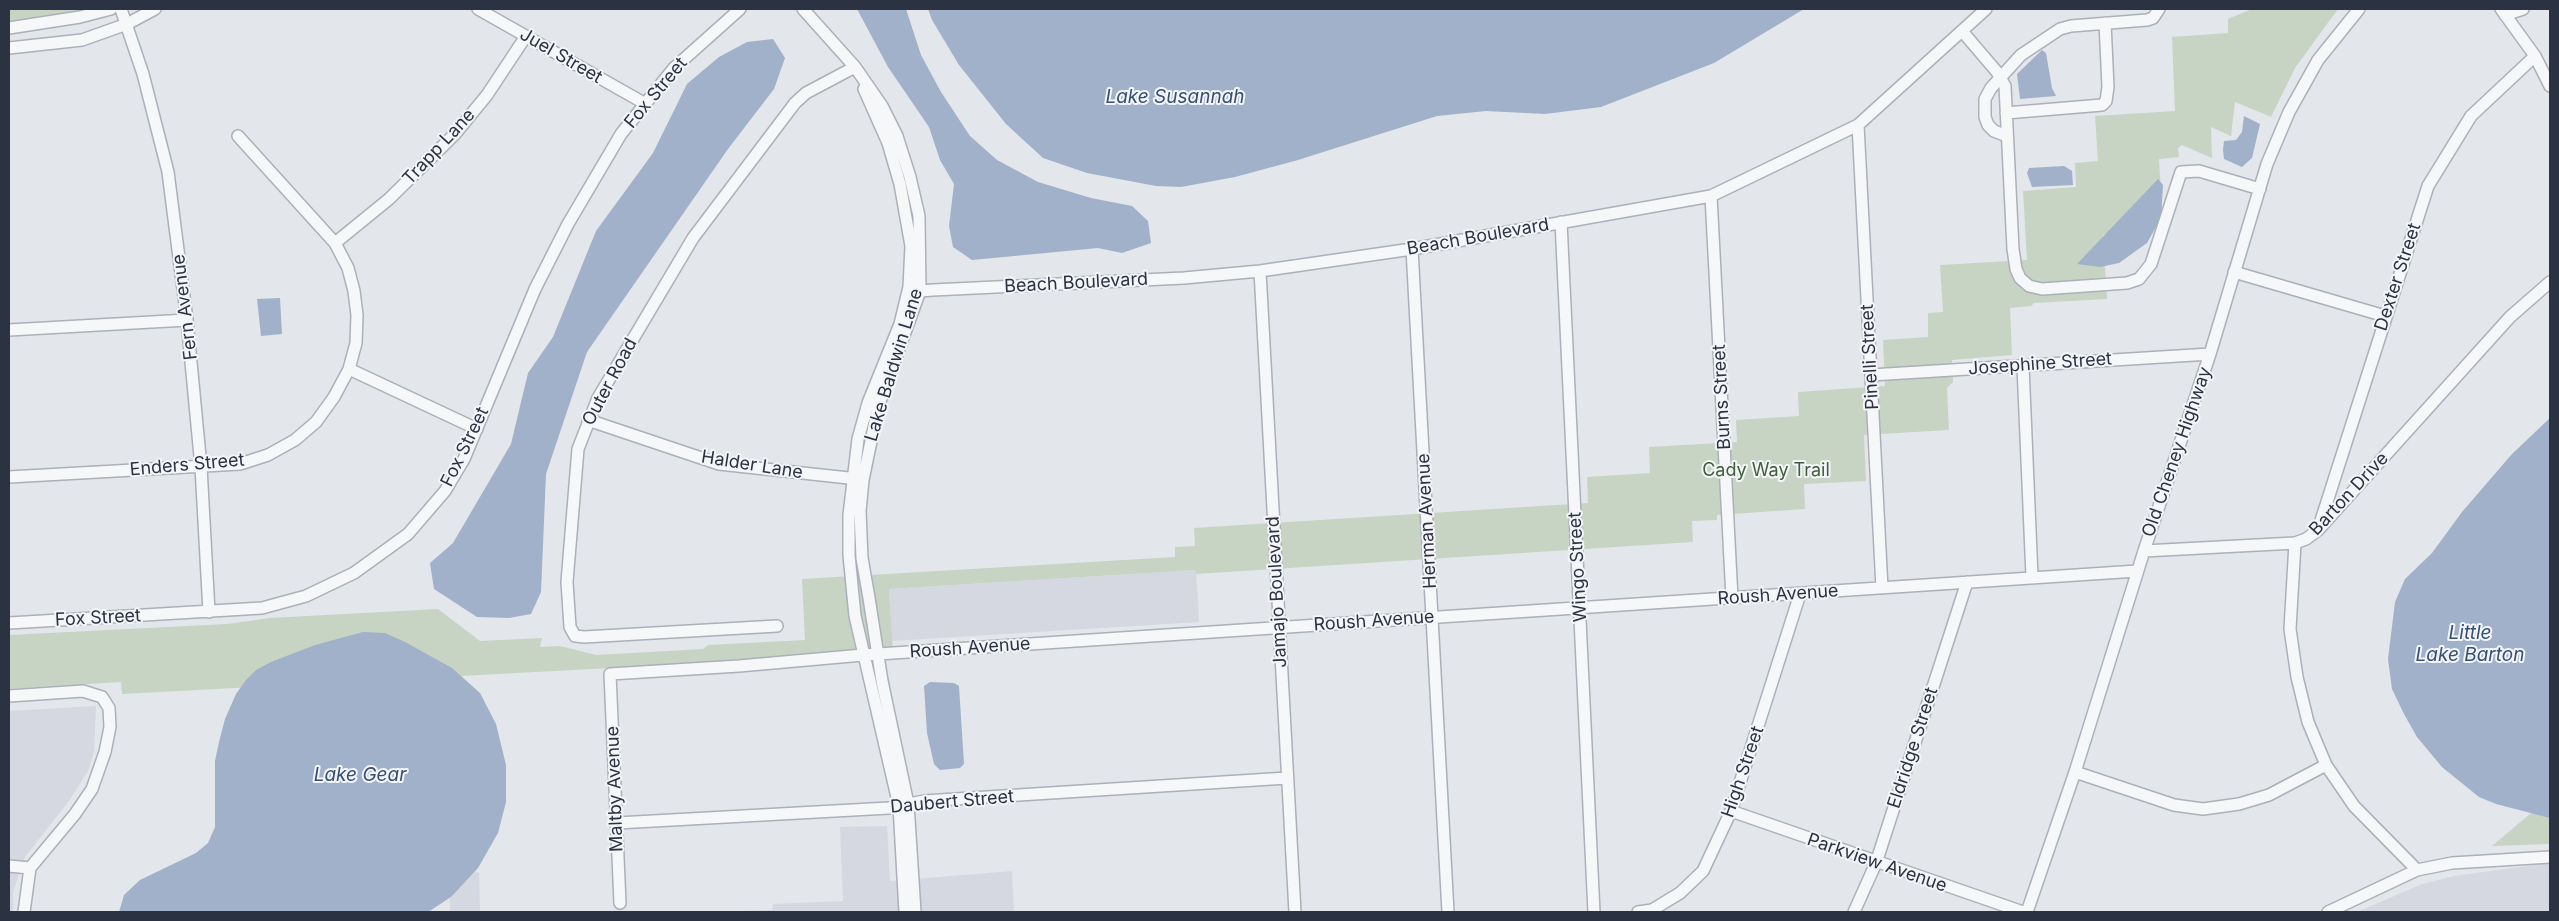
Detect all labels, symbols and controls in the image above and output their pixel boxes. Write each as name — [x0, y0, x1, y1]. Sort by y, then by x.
street label: Juel Street — [516, 24, 606, 88]
street label: Fox Street — [620, 53, 692, 133]
water label: Lake Susannah — [1105, 86, 1245, 108]
street label: Trapp Lane — [398, 105, 480, 189]
street label: Beach Boulevard — [1405, 214, 1551, 260]
street label: Dexter Street — [2370, 220, 2426, 334]
street label: Fern Avenue — [168, 253, 202, 361]
street label: Beach Boulevard — [1004, 268, 1148, 298]
street label: Lake Baldwin Lane — [860, 286, 928, 444]
street label: Pinelli Street — [1856, 304, 1884, 410]
street label: Outer Road — [578, 335, 642, 429]
street label: Burns Street — [1708, 344, 1736, 450]
street label: Josephine Street — [1967, 348, 2113, 380]
street label: Old Cheney Highway — [2138, 364, 2216, 540]
street label: Fox Street — [436, 404, 494, 490]
street label: Halder Lane — [700, 446, 804, 484]
street label: Barton Drive — [2305, 448, 2393, 540]
street label: Enders Street — [129, 449, 245, 481]
street label: Herman Avenue — [1413, 453, 1441, 589]
park label: Cady Way Trail — [1702, 460, 1830, 482]
street label: Wingo Street — [1564, 511, 1592, 623]
street label: Jamajo Boulevard — [1262, 516, 1292, 668]
street label: Roush Avenue — [1717, 580, 1839, 610]
street label: Fox Street — [55, 605, 141, 631]
street label: Roush Avenue — [1313, 606, 1435, 636]
water label: Little Lake Barton — [2416, 622, 2524, 666]
street label: Roush Avenue — [909, 633, 1031, 663]
street label: Eldridge Street — [1883, 685, 1943, 811]
street label: High Street — [1717, 723, 1769, 821]
street label: Maltby Avenue — [602, 726, 628, 852]
water label: Lake Gear — [314, 764, 406, 786]
street label: Daubert Street — [889, 786, 1015, 818]
street label: Parkview Avenue — [1804, 829, 1950, 897]

